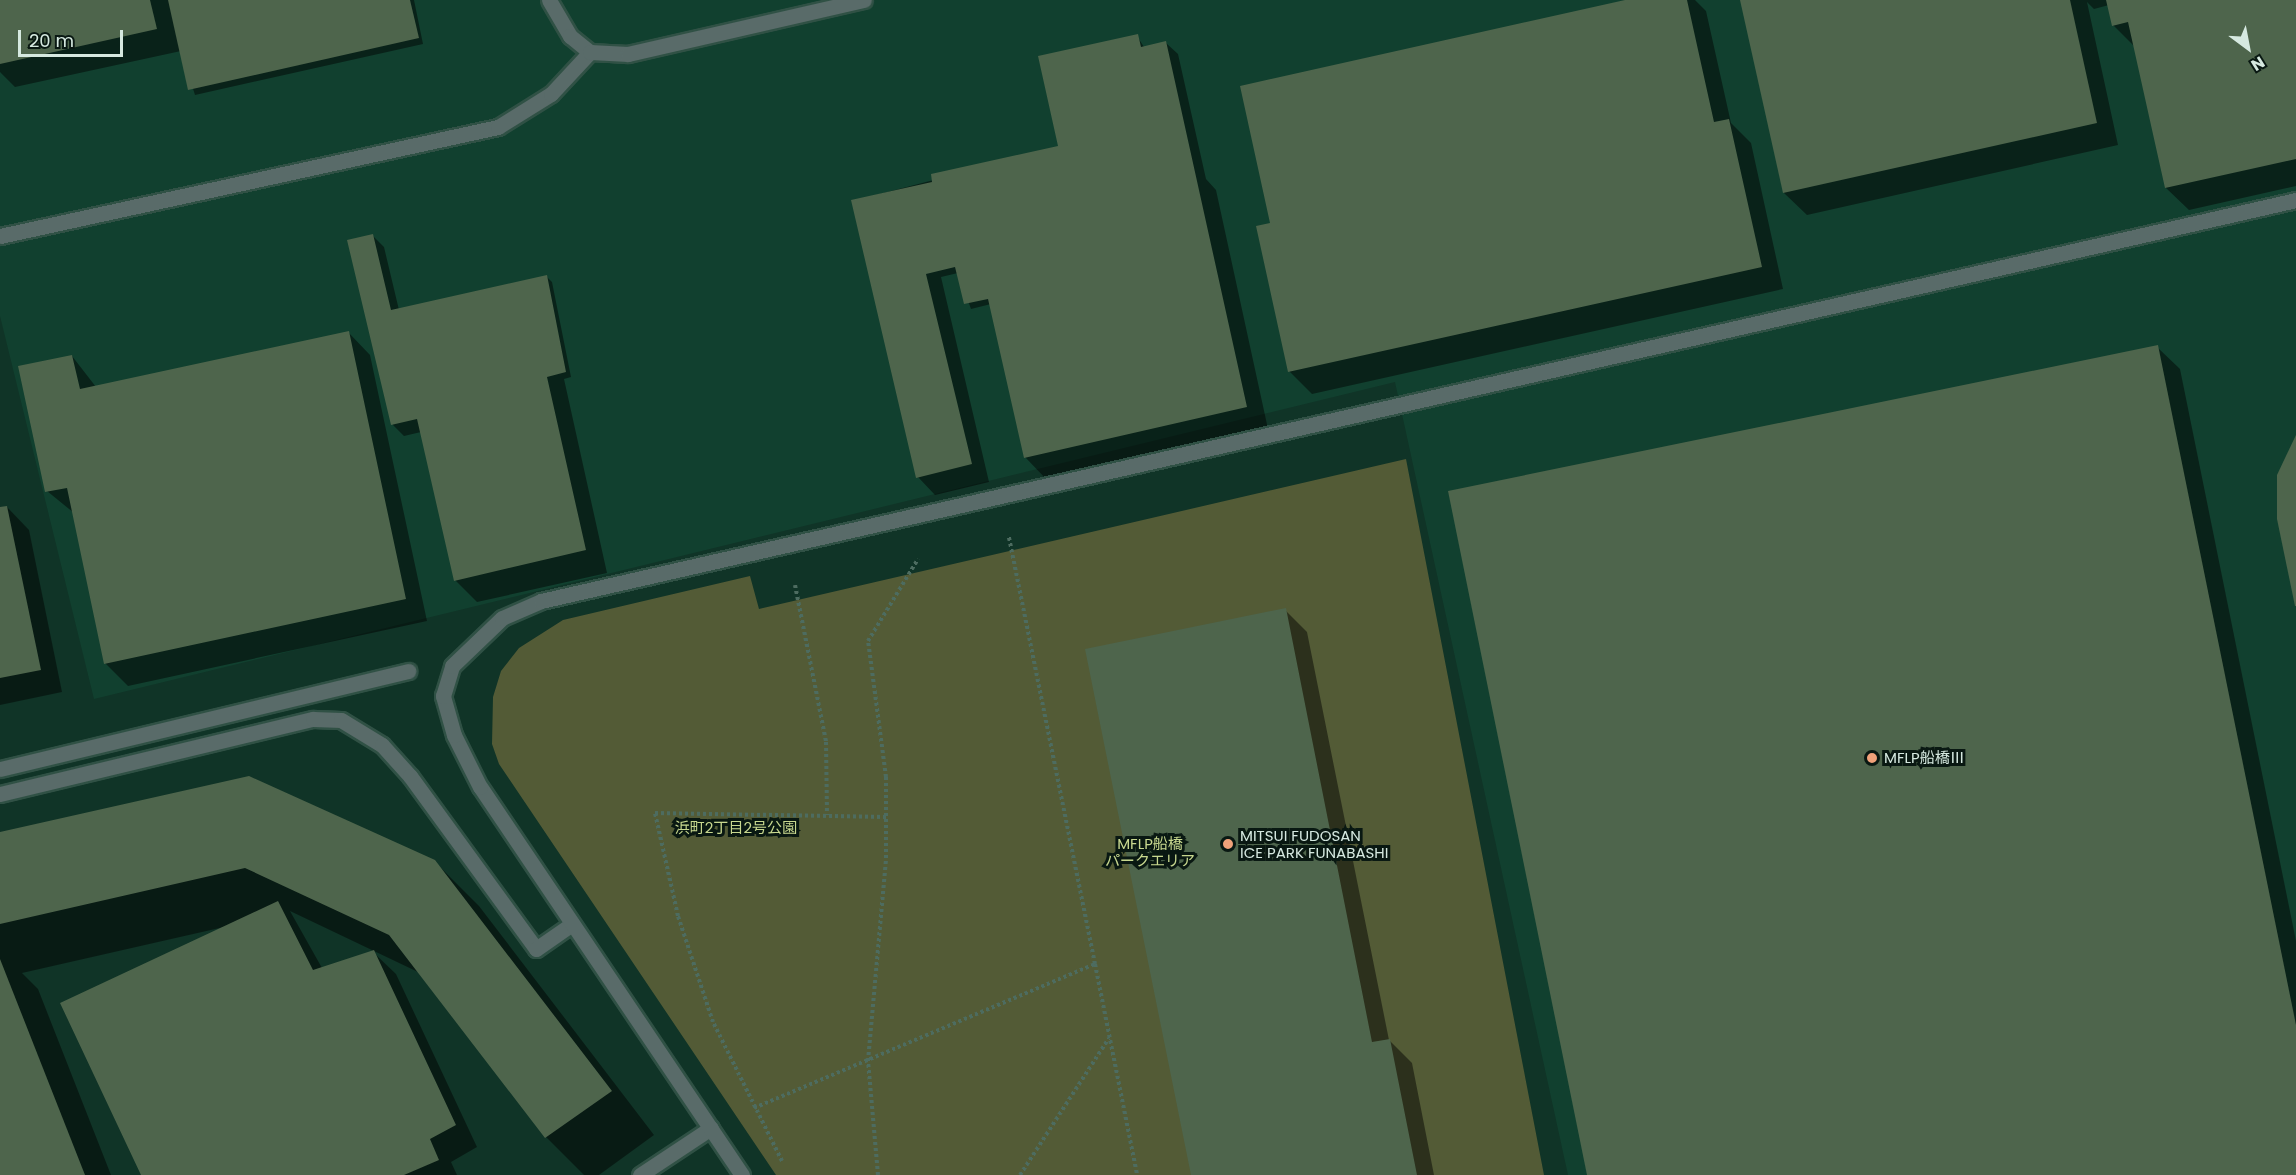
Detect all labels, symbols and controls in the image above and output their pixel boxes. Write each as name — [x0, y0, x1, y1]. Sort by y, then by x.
scale bar — [21, 18, 126, 56]
north arrow — [2218, 18, 2278, 78]
text: 20 m — [29, 28, 74, 53]
text: N — [2247, 51, 2269, 77]
place label: MFLP船橋Ⅲ — [1884, 749, 1965, 767]
marker: MFLP船橋Ⅲ — [1865, 751, 1879, 765]
park label: 浜町2丁目2号公園 — [675, 819, 797, 837]
place label: MITSUI FUDOSAN ICE PARK FUNABASHI — [1240, 826, 1388, 861]
park label: MFLP船橋 パークエリア — [1105, 834, 1195, 869]
marker: MITSUI FUDOSAN ICE PARK FUNABASHI — [1221, 837, 1235, 851]

